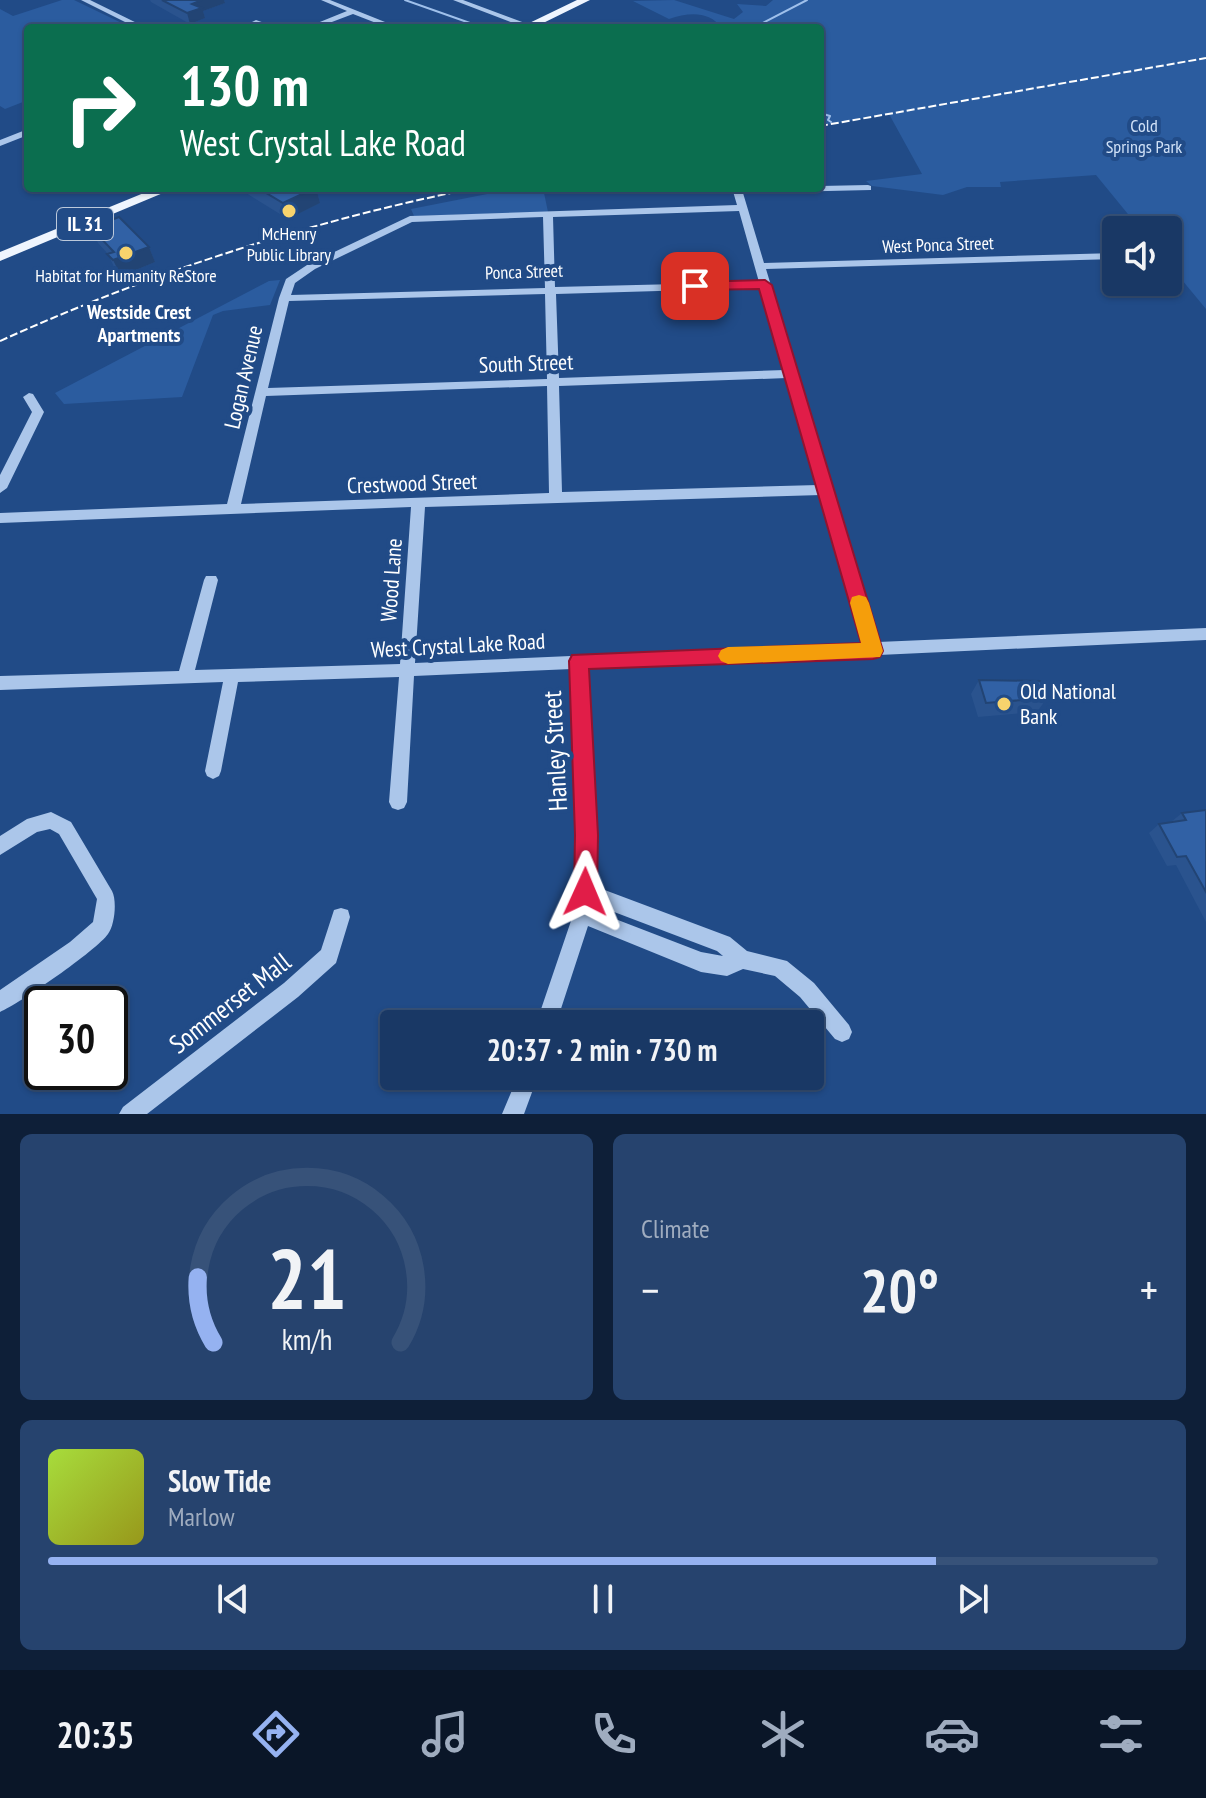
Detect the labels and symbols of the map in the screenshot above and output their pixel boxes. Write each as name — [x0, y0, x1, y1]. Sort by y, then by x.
park label: Cold Springs Park — [1106, 114, 1182, 158]
marker: McHenry Public Library — [280, 202, 298, 220]
road number: IL 31 — [57, 208, 113, 240]
place label: McHenry Public Library — [247, 222, 331, 266]
street label: West Ponca Street — [882, 231, 994, 258]
marker: Habitat for Humanity ReStore — [117, 244, 135, 262]
pin — [661, 252, 729, 320]
street label: Ponca Street — [485, 259, 563, 284]
place label: Habitat for Humanity ReStore — [35, 264, 217, 287]
district label: Westside Crest Apartments — [86, 299, 191, 348]
street label: Logan Avenue — [218, 323, 268, 431]
street label: South Street — [478, 347, 574, 379]
street label: Crestwood Street — [347, 467, 477, 499]
street label: Wood Lane — [374, 537, 408, 623]
street label: West Crystal Lake Road — [370, 626, 546, 664]
place label: Old National Bank — [1020, 677, 1117, 730]
street label: Hanley Street — [535, 690, 574, 812]
marker: Old National Bank — [995, 695, 1013, 713]
position arrow — [543, 850, 627, 934]
street label: Sommerset Mall — [162, 945, 297, 1060]
speed limit sign: 30 — [24, 986, 128, 1090]

